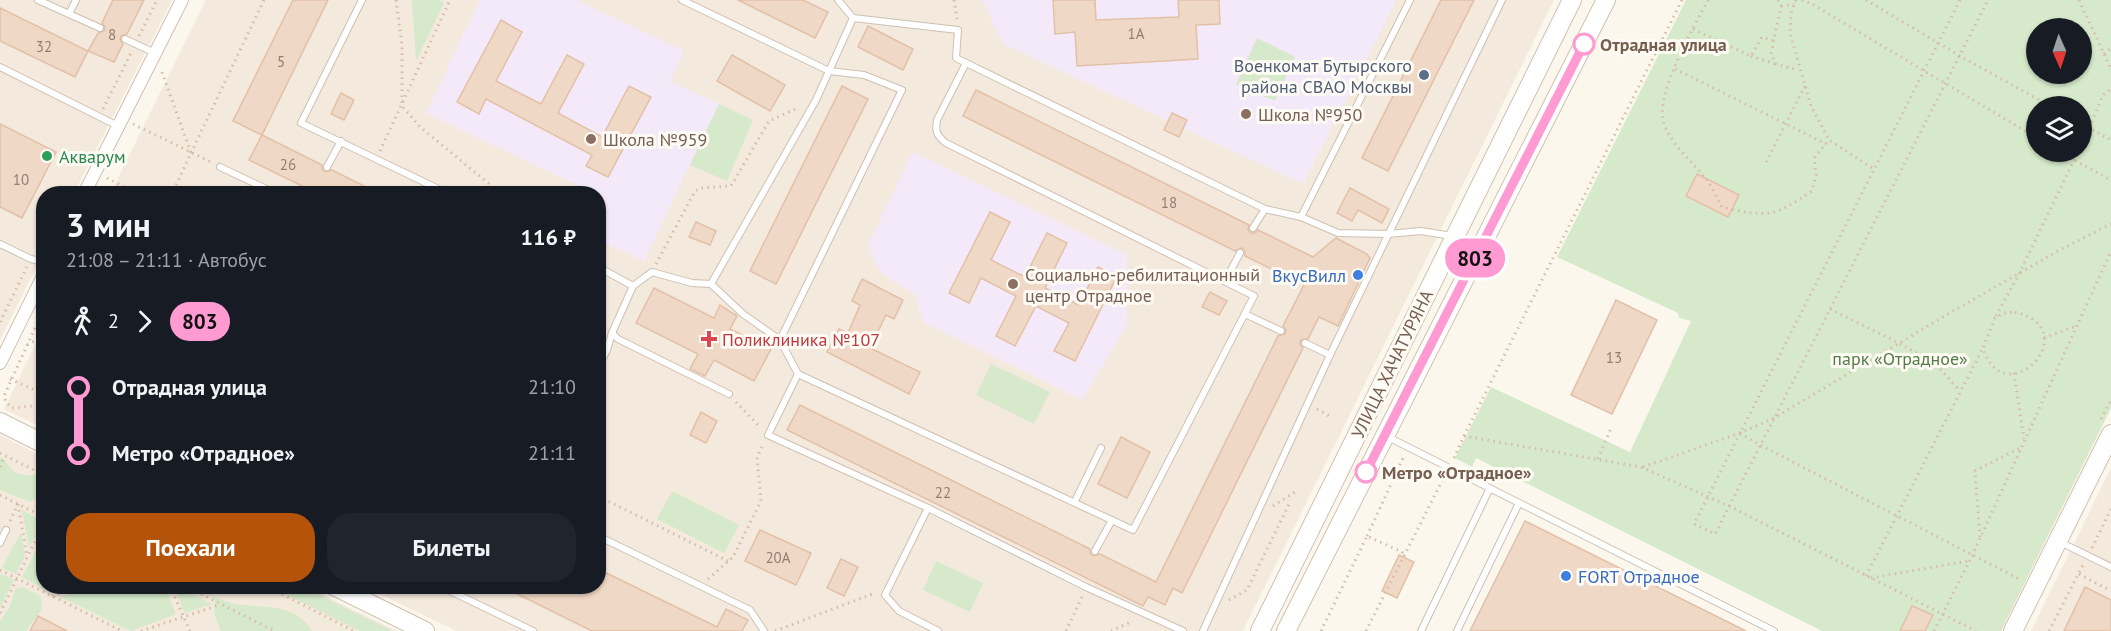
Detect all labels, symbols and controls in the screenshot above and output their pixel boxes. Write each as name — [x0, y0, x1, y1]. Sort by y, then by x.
north arrow — [2026, 18, 2092, 84]
map controls — [2026, 18, 2092, 162]
house number: 1А — [1128, 24, 1145, 43]
house number: 8 — [108, 25, 116, 44]
marker: Отрадная улица — [1573, 33, 1595, 55]
place label: Отрадная улица — [1600, 33, 1727, 56]
house number: 32 — [36, 37, 52, 56]
house number: 5 — [277, 52, 285, 71]
place label: Военкомат Бутырского района СВАО Москвы — [1234, 54, 1412, 98]
marker: Военкомат Бутырского района СВАО Москвы — [1417, 68, 1431, 82]
button: layers — [2026, 96, 2092, 162]
place label: Школа №950 — [1258, 103, 1363, 126]
marker: Школа №950 — [1239, 107, 1253, 121]
place label: Школа №959 — [603, 128, 707, 151]
marker: Школа №959 — [584, 132, 598, 146]
place label: Акварум — [59, 145, 126, 168]
marker: Акварум — [40, 149, 54, 163]
house number: 26 — [280, 155, 296, 174]
house number: 10 — [13, 170, 29, 189]
house number: 18 — [1161, 193, 1177, 212]
text: 3 мин — [66, 203, 151, 246]
text: 116 ₽ — [521, 223, 576, 251]
line badge: 803 — [1440, 238, 1510, 278]
text: 803 — [1457, 245, 1493, 272]
text: 21:08 – 21:11 · Автобус — [66, 247, 267, 273]
place label: Социально-ребилитационный центр Отрадное — [1025, 263, 1260, 307]
place label: ВкусВилл — [1272, 264, 1346, 287]
marker: ВкусВилл — [1351, 268, 1365, 282]
marker: Социально-ребилитационный центр Отрадное — [1006, 277, 1020, 291]
street label: УЛИЦА ХАЧАТУРЯНА — [1346, 285, 1438, 442]
icon: walk — [66, 305, 99, 338]
icon: forward — [128, 305, 161, 338]
text: 2 — [108, 308, 119, 334]
text: 803 — [182, 308, 218, 335]
place label: Поликлиника №107 — [722, 328, 880, 351]
marker: Поликлиника №107 — [700, 330, 718, 348]
park label: парк «Отрадное» — [1832, 347, 1968, 370]
house number: 13 — [1606, 348, 1622, 367]
text: Отрадная улица — [112, 373, 267, 401]
text: 21:10 — [528, 374, 576, 400]
text: Метро «Отрадное» — [112, 439, 295, 467]
text: 21:11 — [528, 440, 576, 466]
marker: Метро «Отрадное» — [1355, 461, 1377, 483]
place label: Метро «Отрадное» — [1382, 461, 1532, 484]
house number: 22 — [935, 483, 951, 502]
button: Поехали — [66, 513, 315, 582]
button: Билеты — [327, 513, 576, 582]
house number: 20А — [765, 548, 791, 567]
place label: FORT Отрадное — [1578, 565, 1700, 588]
marker: FORT Отрадное — [1559, 569, 1573, 583]

